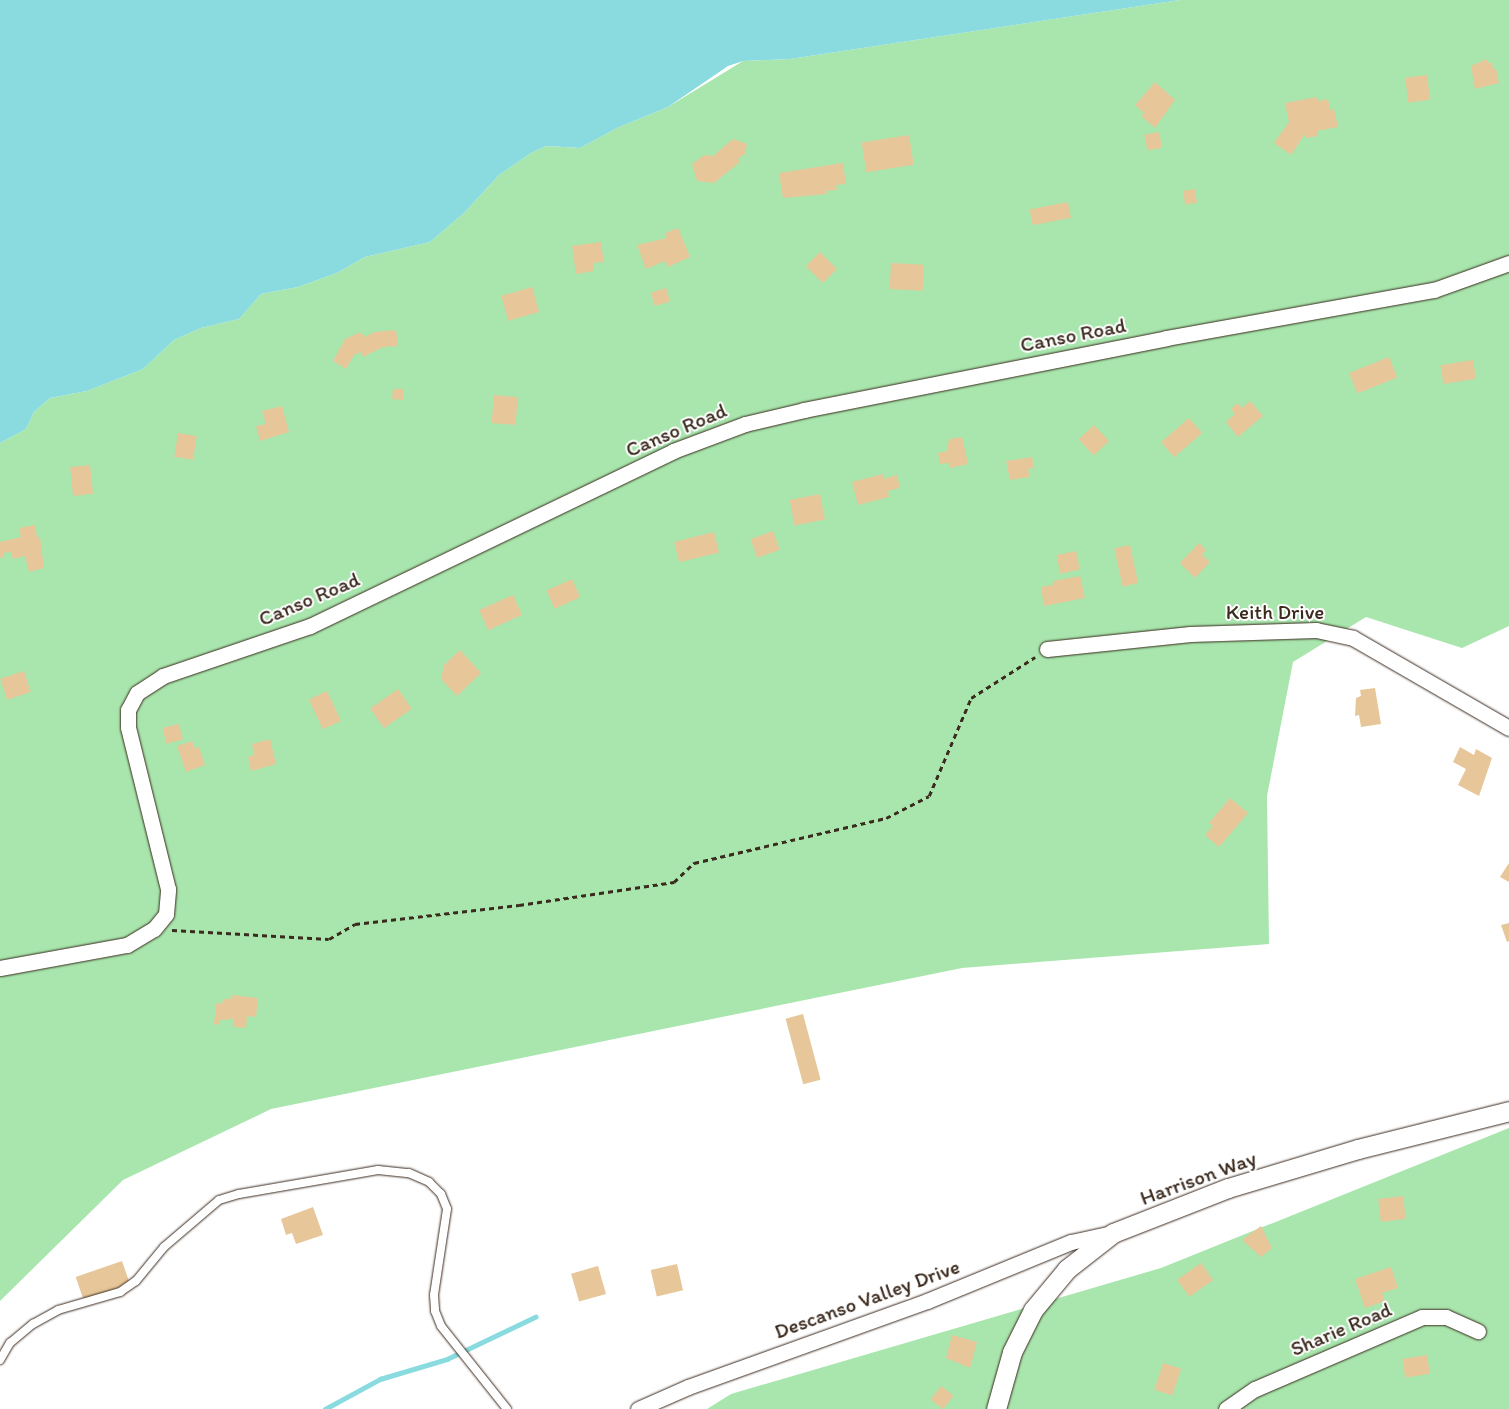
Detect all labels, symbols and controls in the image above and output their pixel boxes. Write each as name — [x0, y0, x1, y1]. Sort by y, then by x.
street label: Canso Road — [1018, 312, 1128, 358]
street label: Canso Road — [622, 398, 730, 462]
street label: Canso Road — [255, 567, 363, 631]
street label: Keith Drive — [1225, 599, 1325, 625]
street label: Harrison Way — [1137, 1145, 1259, 1211]
street label: Descanso Valley Drive — [771, 1254, 963, 1344]
street label: Sharie Road — [1287, 1296, 1395, 1362]

